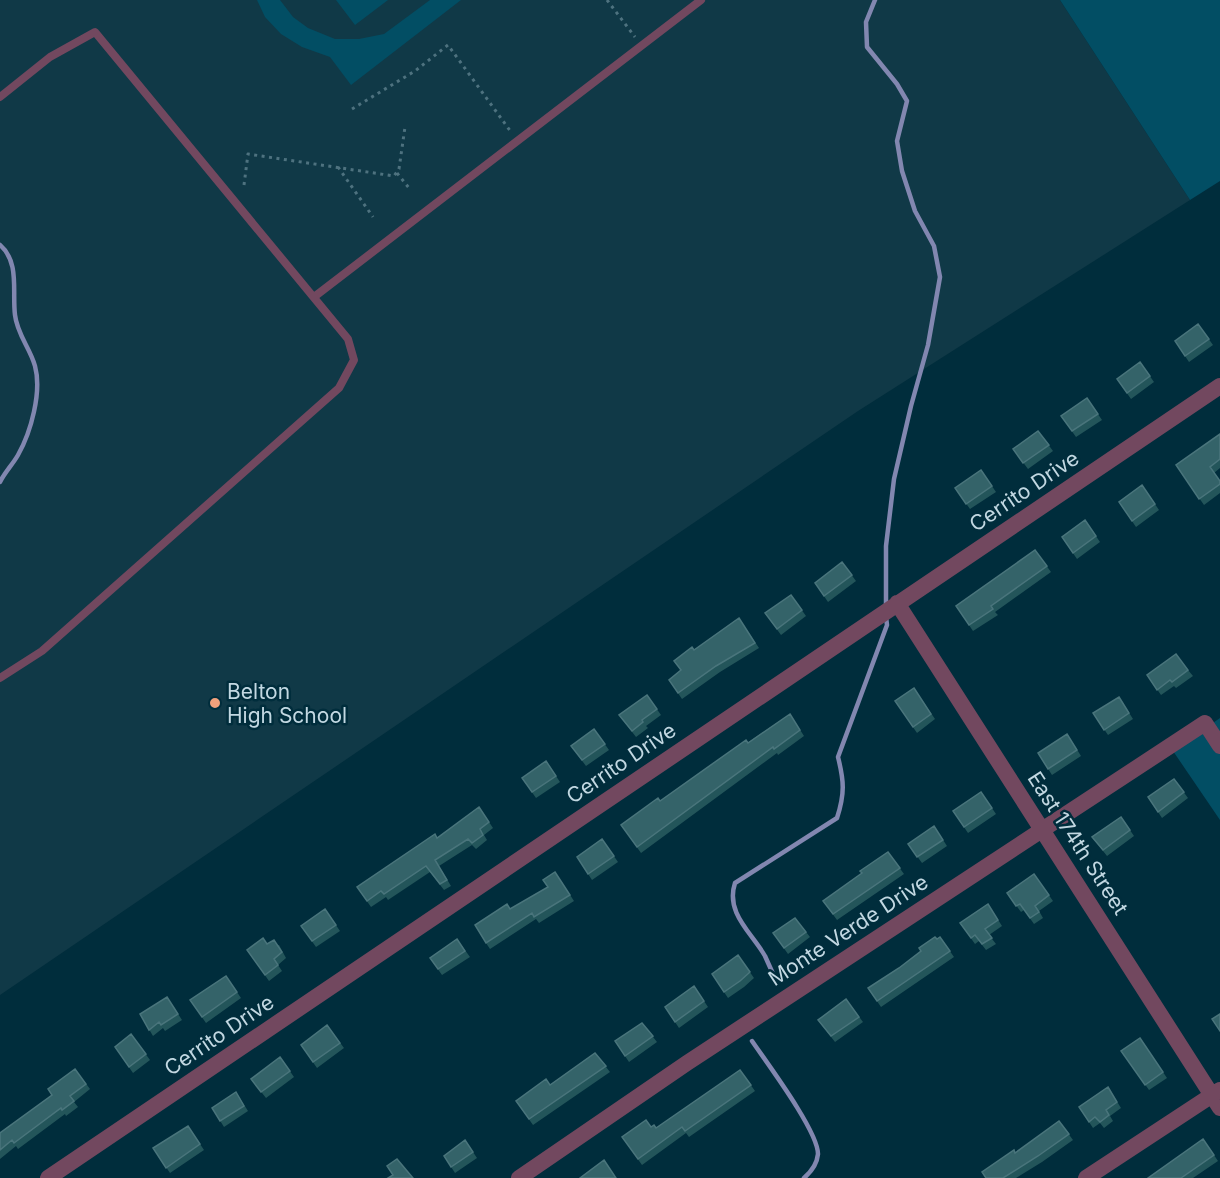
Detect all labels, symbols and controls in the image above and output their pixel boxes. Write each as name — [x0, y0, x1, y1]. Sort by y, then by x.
street label: Cerrito Drive — [965, 445, 1083, 537]
place label: Belton High School — [227, 679, 347, 728]
marker: Belton High School — [208, 696, 222, 710]
street label: Cerrito Drive — [562, 717, 680, 809]
street label: East 174th Street — [1022, 767, 1134, 919]
street label: Monte Verde Drive — [764, 869, 932, 991]
street label: Cerrito Drive — [160, 989, 278, 1081]

